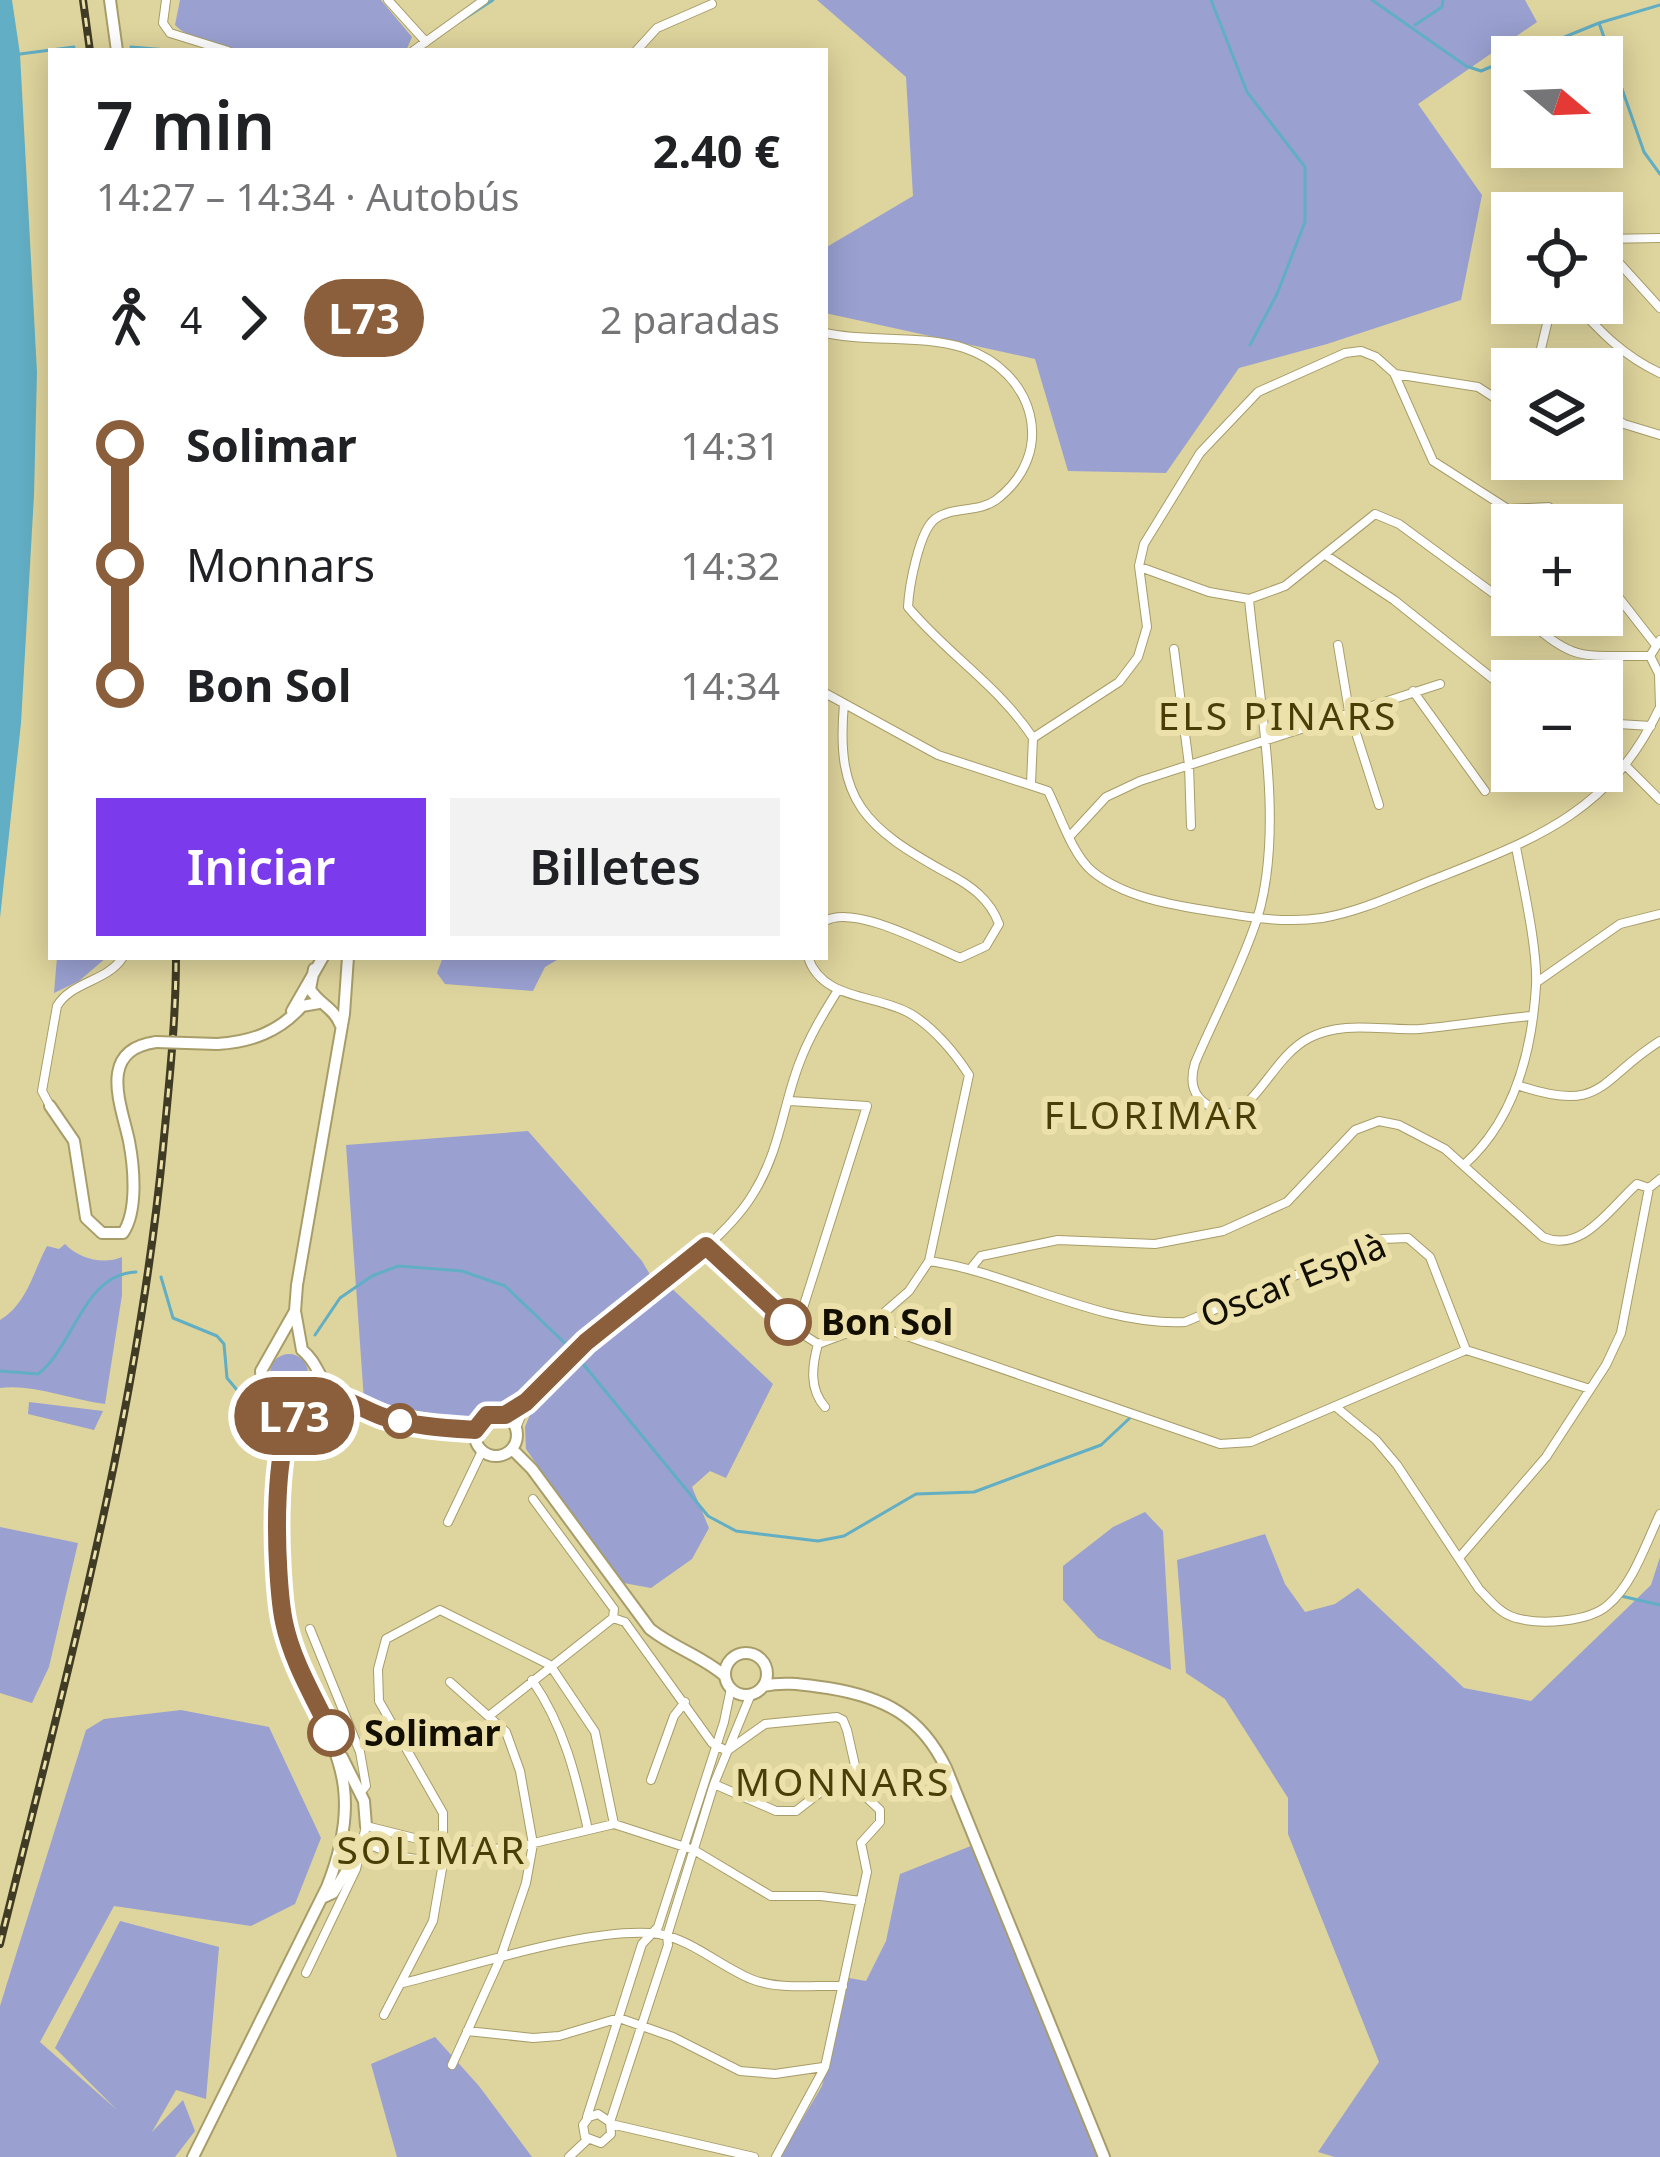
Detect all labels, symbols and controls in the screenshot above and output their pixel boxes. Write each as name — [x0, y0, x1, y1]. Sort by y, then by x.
north arrow — [1491, 36, 1623, 168]
map controls — [1491, 36, 1623, 792]
text: 7 min — [96, 79, 275, 169]
text: 2.40 € — [653, 120, 780, 181]
text: 14:27 – 14:34 · Autobús — [96, 169, 519, 222]
button: locate — [1491, 192, 1623, 324]
icon: walk — [96, 285, 162, 351]
icon: forward — [220, 285, 286, 351]
text: L73 — [328, 289, 400, 346]
text: 4 — [180, 292, 202, 345]
text: 2 paradas — [600, 292, 780, 345]
button: layers — [1491, 348, 1623, 480]
text: Solimar — [186, 414, 357, 475]
text: 14:31 — [680, 418, 780, 471]
button: + — [1491, 504, 1623, 636]
text: Monnars — [186, 534, 375, 595]
text: 14:32 — [680, 538, 780, 591]
text: Bon Sol — [186, 654, 351, 715]
text: 14:34 — [680, 658, 780, 711]
button: − — [1491, 660, 1623, 792]
district label: ELS PINARS — [1158, 688, 1398, 741]
button: Iniciar — [96, 798, 426, 936]
button: Billetes — [450, 798, 780, 936]
district label: FLORIMAR — [1044, 1087, 1260, 1140]
street label: Oscar Esplà — [1193, 1220, 1393, 1339]
place label: Bon Sol — [821, 1297, 953, 1346]
marker: Bon Sol — [766, 1300, 810, 1344]
line badge: L73 — [225, 1377, 363, 1455]
text: L73 — [258, 1387, 330, 1444]
unlabelled marker — [384, 1405, 416, 1437]
place label: Solimar — [364, 1708, 501, 1757]
marker: Solimar — [309, 1711, 353, 1755]
district label: MONNARS — [735, 1754, 951, 1807]
district label: SOLIMAR — [336, 1822, 528, 1875]

